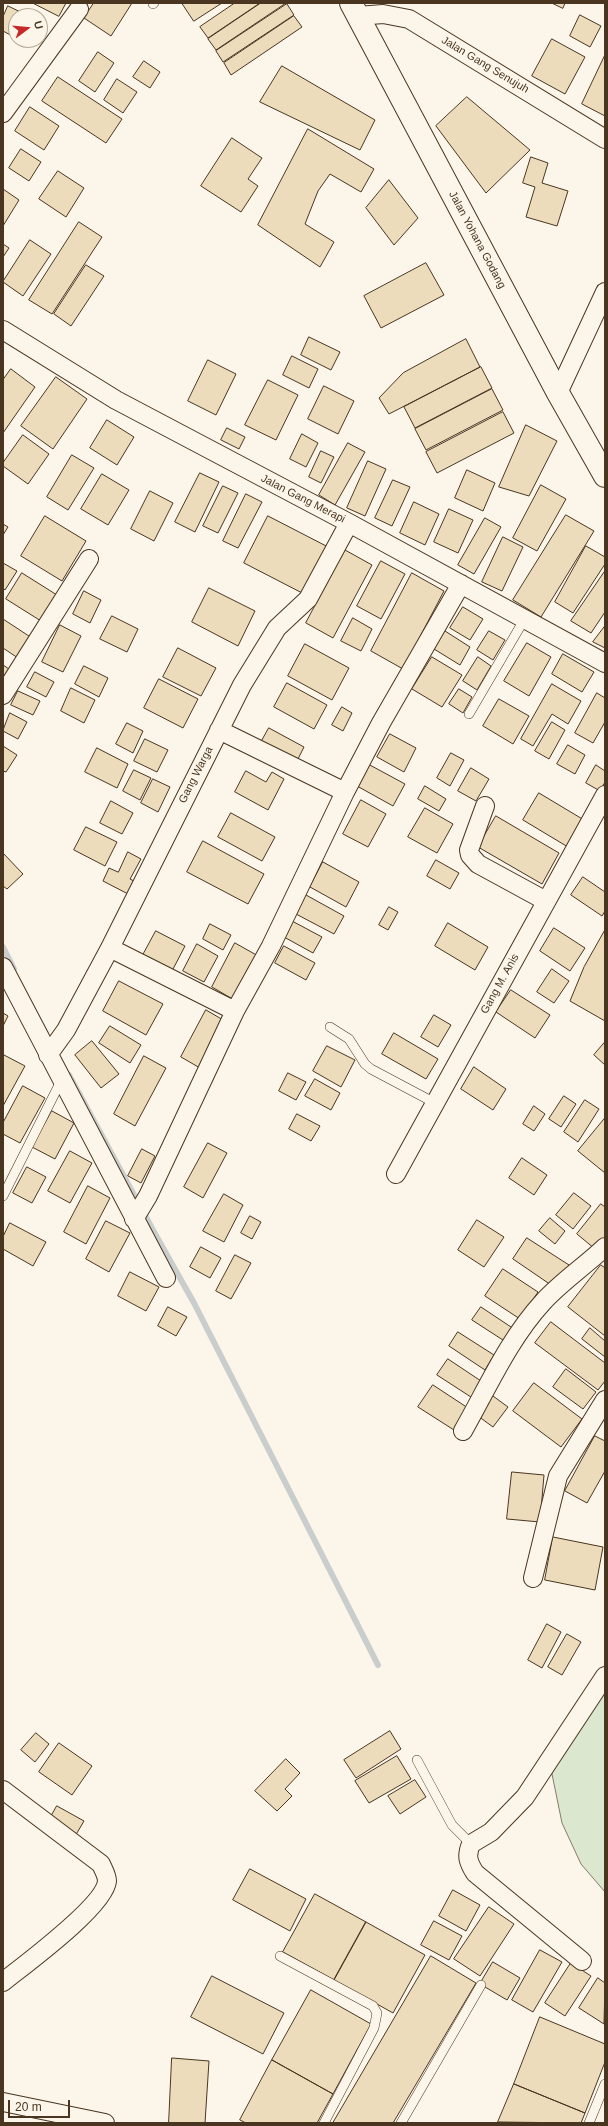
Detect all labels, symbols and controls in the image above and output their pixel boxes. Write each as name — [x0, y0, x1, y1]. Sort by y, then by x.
north arrow — [8, 8, 48, 48]
text: U — [32, 19, 45, 30]
street label: Jalan Gang Senujuh — [439, 34, 531, 96]
street label: Jalan Yohana Godang — [446, 189, 508, 291]
street label: Jalan Gang Merapi — [259, 472, 347, 526]
street label: Gang Warga — [176, 744, 216, 806]
street label: Gang M. Anis — [478, 952, 522, 1016]
scale bar — [10, 2092, 72, 2118]
text: 20 m — [15, 2100, 42, 2114]

